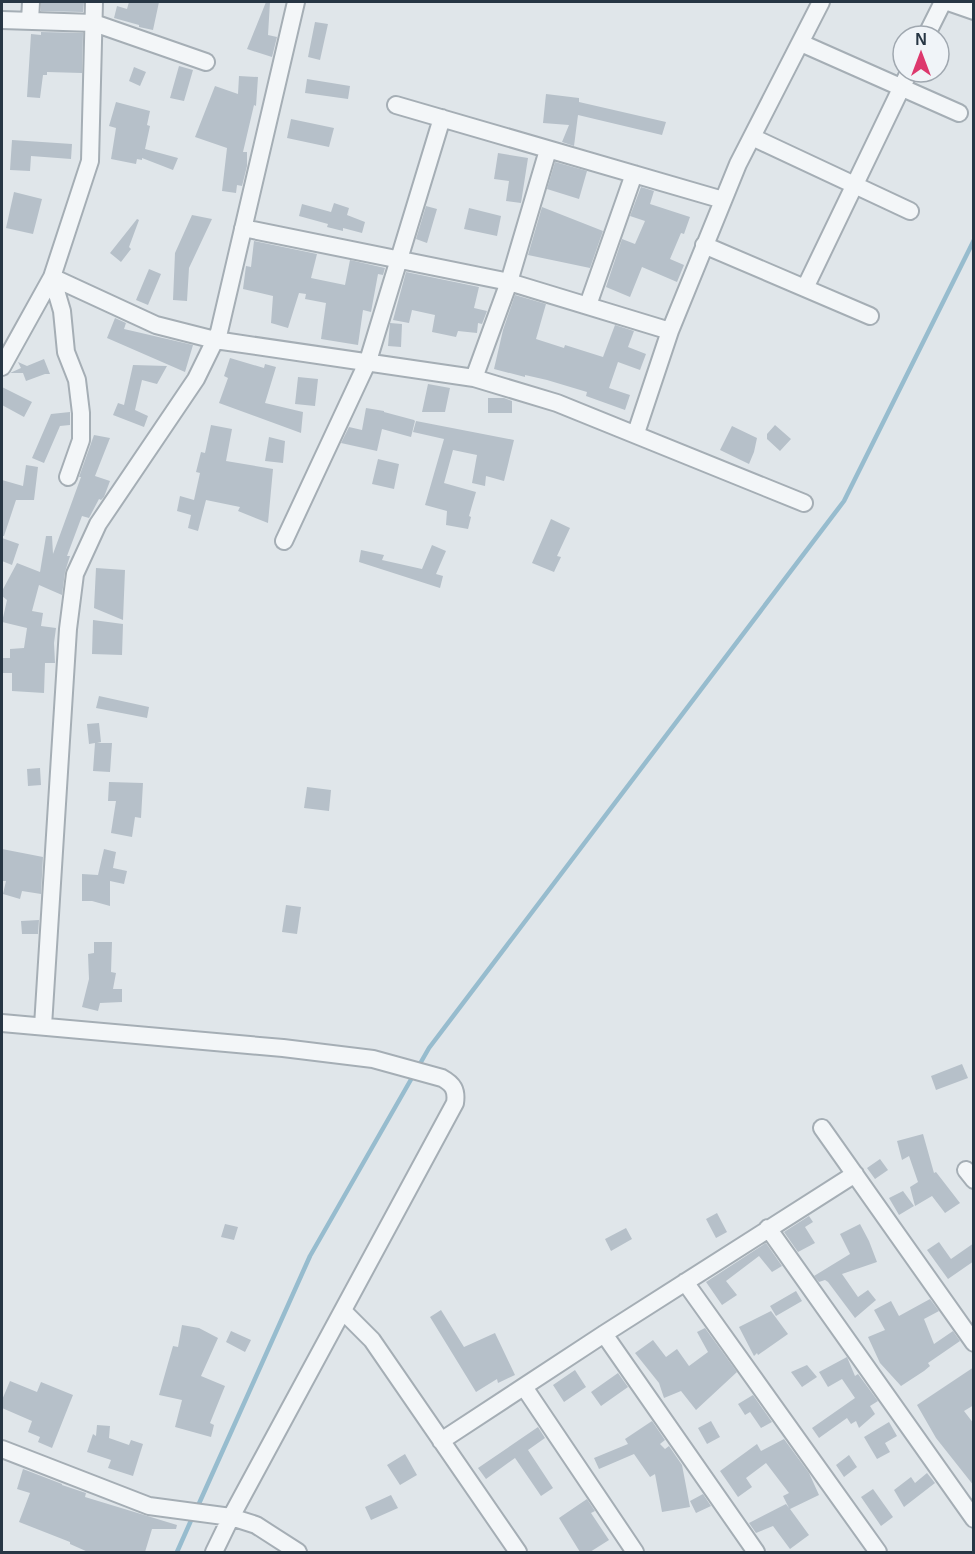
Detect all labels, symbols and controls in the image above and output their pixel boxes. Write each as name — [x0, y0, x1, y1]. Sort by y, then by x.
north arrow — [891, 24, 951, 84]
text: N — [915, 31, 927, 48]

